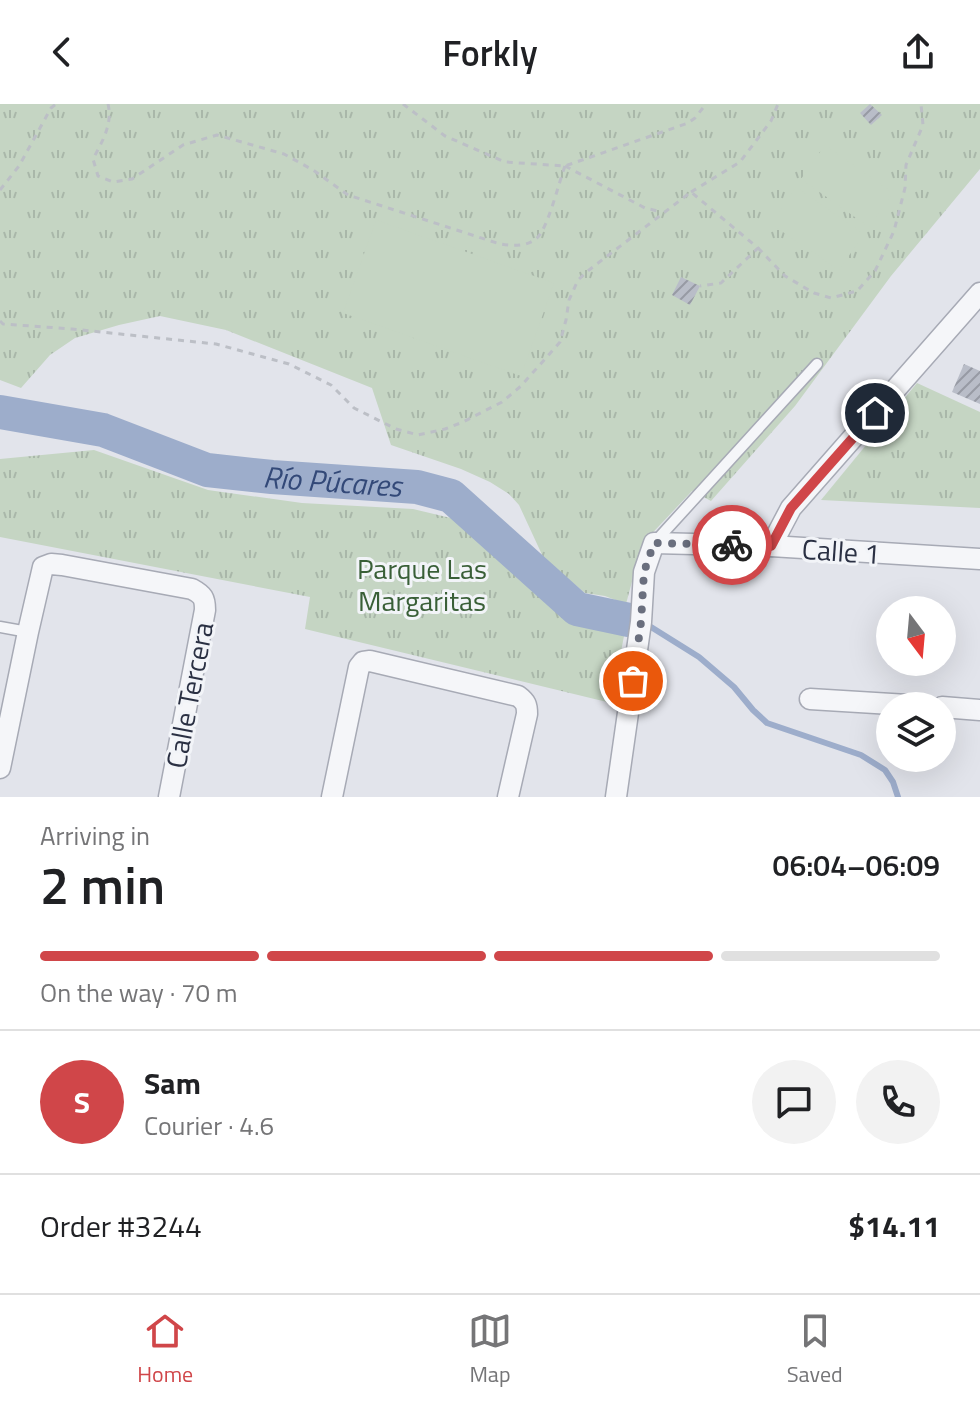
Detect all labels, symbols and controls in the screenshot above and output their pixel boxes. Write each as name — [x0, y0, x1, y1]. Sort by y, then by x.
text: Forkly — [442, 25, 538, 80]
icon: back — [40, 30, 84, 74]
icon: share — [896, 30, 940, 74]
pin — [841, 379, 909, 447]
icon: home — [853, 391, 897, 435]
water label: Río Púcares — [261, 453, 405, 509]
courier — [692, 505, 772, 585]
icon: bike — [710, 523, 754, 567]
street label: Calle 1 — [801, 527, 881, 575]
park label: Parque Las Margaritas — [357, 547, 487, 622]
north arrow — [876, 596, 956, 676]
map controls — [876, 596, 956, 772]
street label: Calle Tercera — [154, 618, 224, 772]
pin — [599, 647, 667, 715]
icon: bag — [611, 659, 655, 703]
button: layers — [876, 692, 956, 772]
text: Arriving in — [40, 816, 150, 855]
text: 06:04–06:09 — [773, 842, 940, 888]
text: 2 min — [40, 845, 165, 924]
text: On the way · 70 m — [40, 973, 238, 1012]
text: Sam — [144, 1060, 201, 1106]
button: chat — [752, 1060, 836, 1144]
button: phone — [856, 1060, 940, 1144]
text: S — [74, 1079, 90, 1125]
text: Courier · 4.6 — [144, 1106, 274, 1145]
text: Order #3244 — [40, 1203, 202, 1249]
text: $14.11 — [848, 1203, 940, 1249]
tab: Home — [137, 1309, 193, 1391]
tab: Map — [468, 1309, 512, 1391]
tab: Saved — [787, 1309, 843, 1391]

